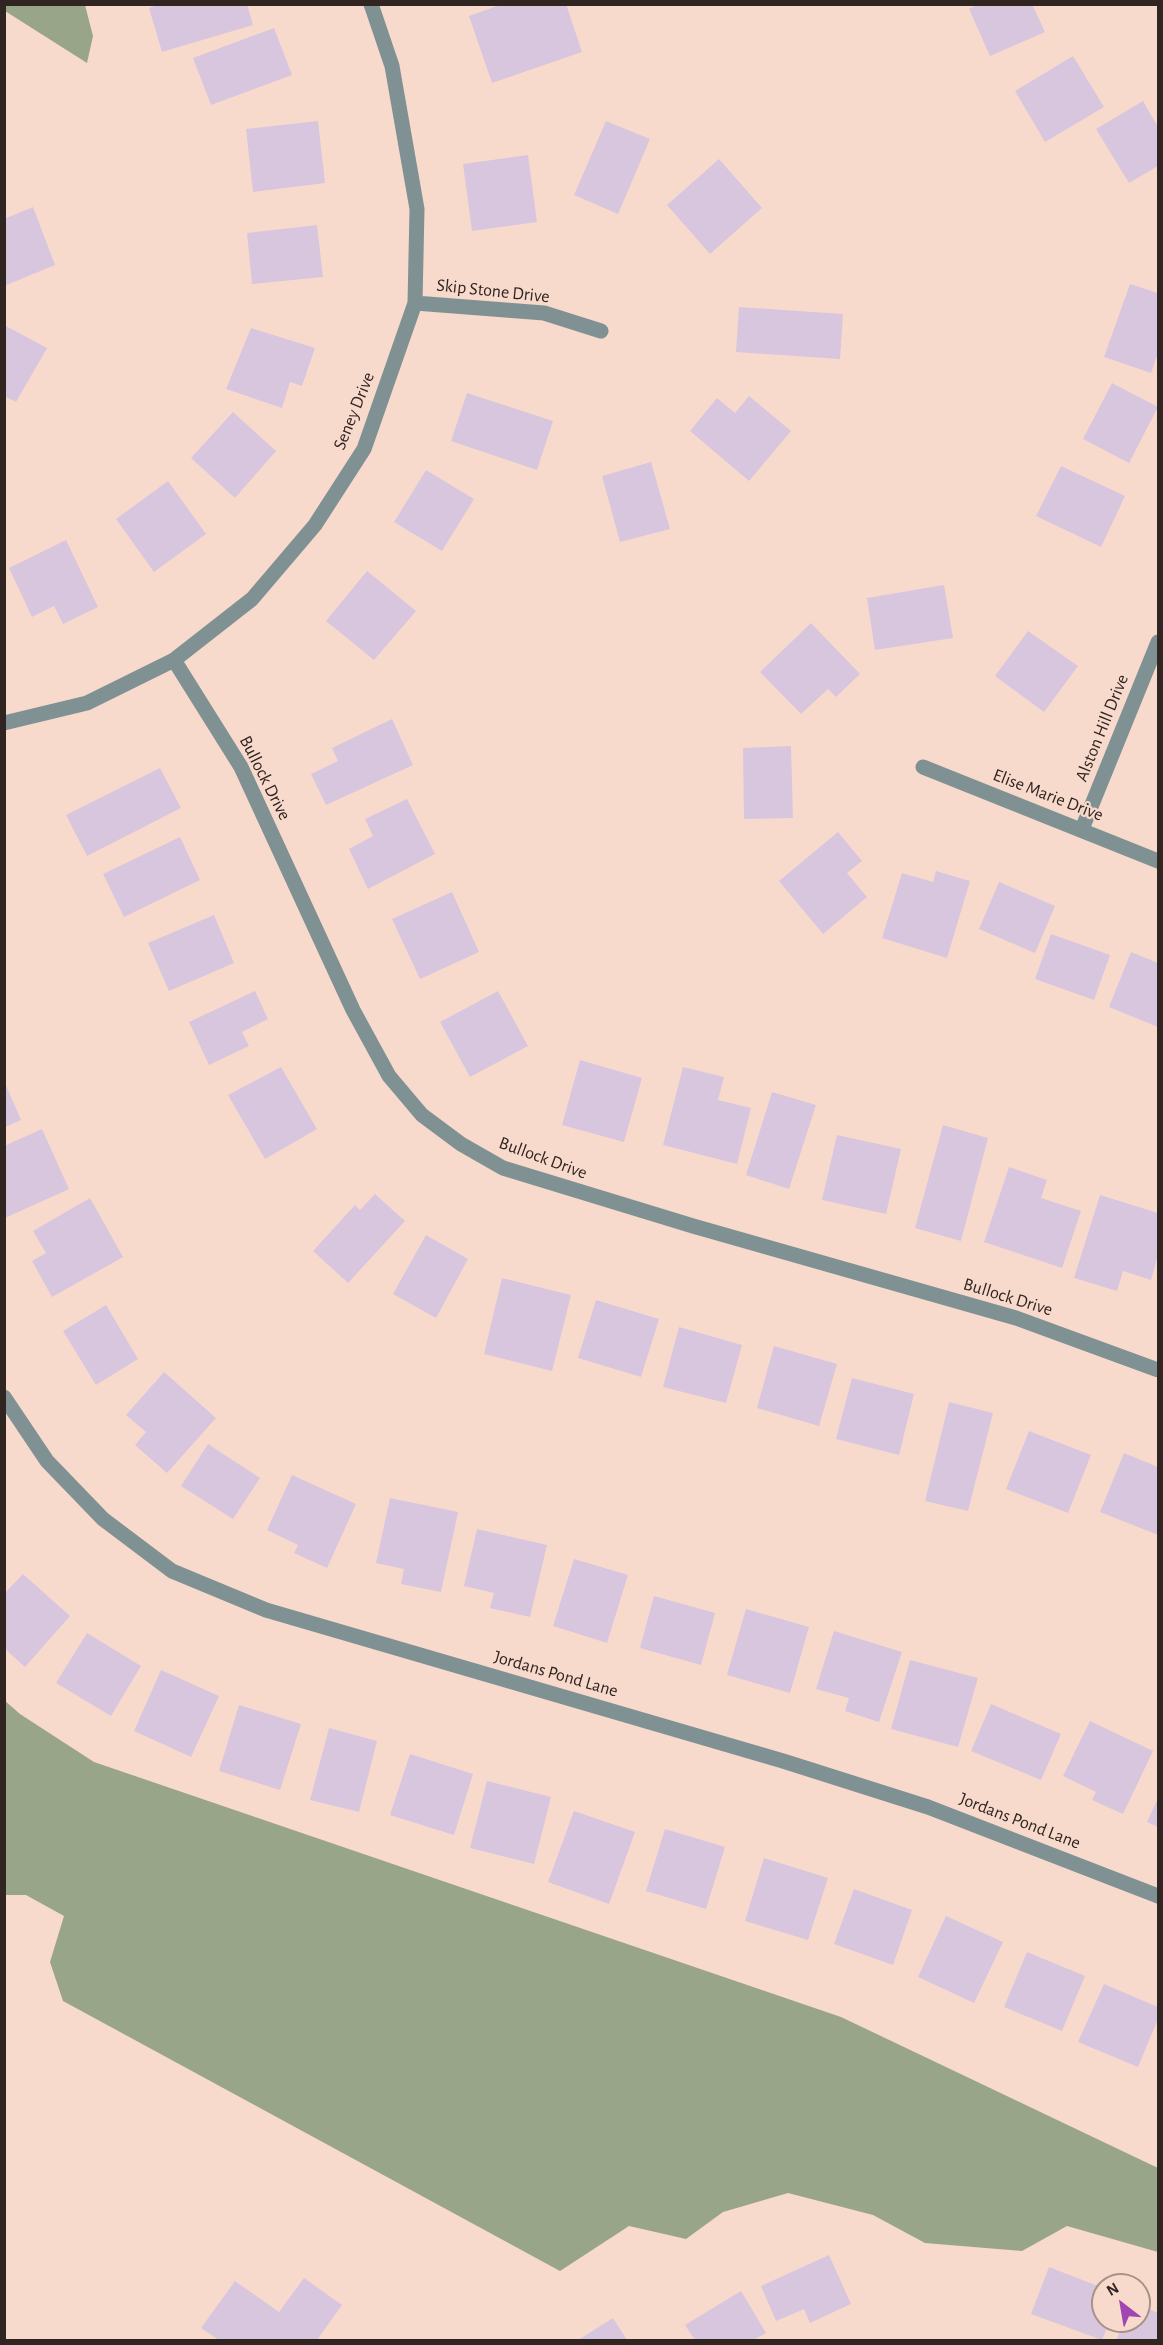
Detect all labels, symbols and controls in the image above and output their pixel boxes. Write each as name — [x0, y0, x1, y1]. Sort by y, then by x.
street label: Skip Stone Drive — [435, 274, 551, 308]
street label: Seney Drive — [329, 369, 379, 453]
street label: Alston Hill Drive — [1071, 671, 1133, 785]
street label: Bullock Drive — [234, 732, 296, 824]
street label: Elise Marie Drive — [990, 764, 1106, 826]
street label: Bullock Drive — [496, 1132, 590, 1184]
street label: Bullock Drive — [961, 1273, 1055, 1321]
street label: Jordans Pond Lane — [491, 1646, 621, 1702]
street label: Jordans Pond Lane — [956, 1788, 1084, 1854]
north arrow — [1091, 2273, 1151, 2333]
text: N — [1104, 2280, 1122, 2299]

